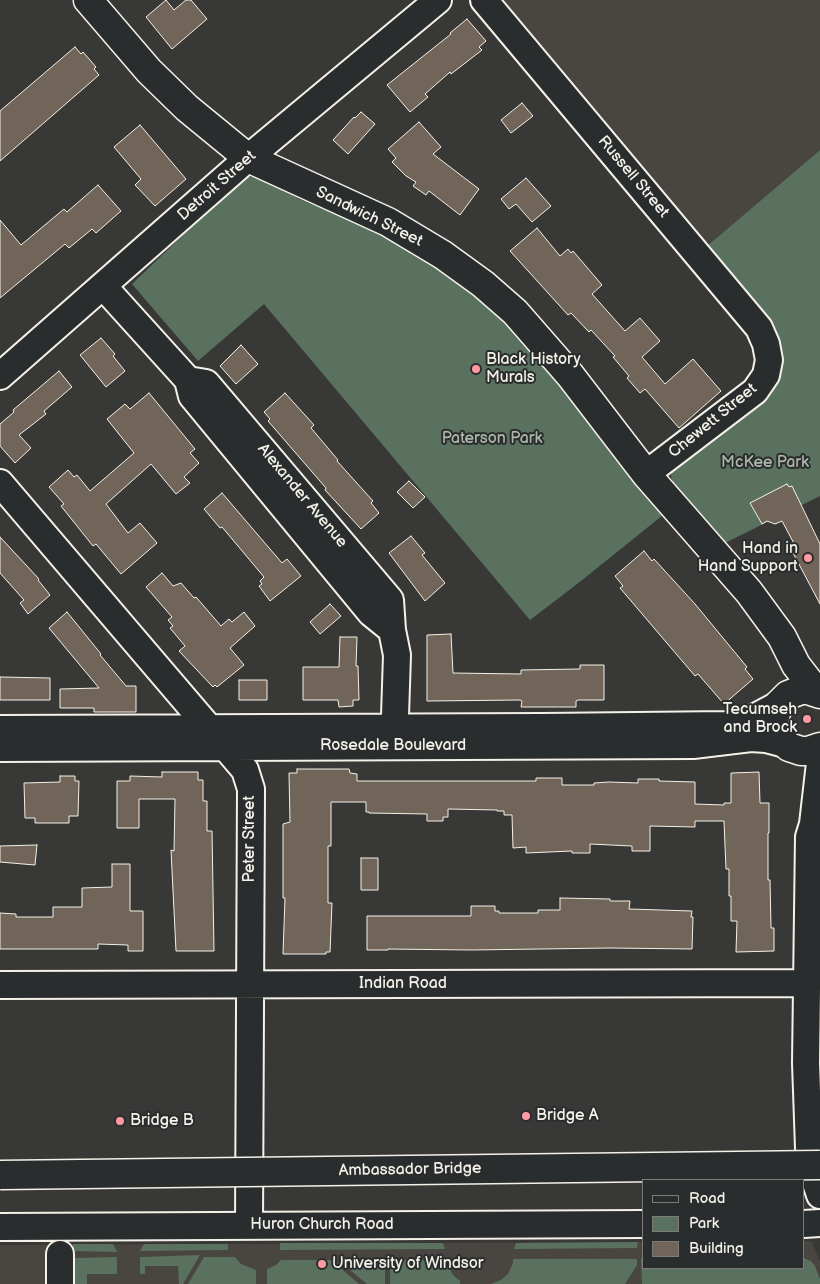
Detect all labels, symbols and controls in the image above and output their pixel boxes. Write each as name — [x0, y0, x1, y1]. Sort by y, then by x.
street label: Russell Street — [593, 132, 673, 222]
street label: Detroit Street — [174, 147, 260, 225]
street label: Sandwich Street — [312, 183, 426, 251]
place label: Black History Murals — [486, 350, 581, 388]
marker: Black History Murals — [470, 363, 482, 375]
street label: Chewett Street — [665, 380, 761, 462]
park label: Paterson Park — [442, 429, 542, 449]
street label: Alexander Avenue — [253, 440, 351, 552]
park label: McKee Park — [721, 453, 809, 473]
place label: Hand in Hand Support — [698, 539, 798, 577]
marker: Hand in Hand Support — [802, 552, 814, 564]
place label: Tecumseh and Brock — [723, 700, 797, 738]
marker: Tecumseh and Brock — [801, 713, 813, 725]
street label: Rosedale Boulevard — [320, 736, 466, 756]
street label: Peter Street — [240, 796, 260, 882]
street label: Indian Road — [359, 974, 447, 994]
place label: Bridge A — [536, 1106, 598, 1126]
marker: Bridge A — [520, 1110, 532, 1122]
place label: Bridge B — [130, 1111, 194, 1131]
marker: Bridge B — [114, 1115, 126, 1127]
street label: Ambassador Bridge — [338, 1159, 482, 1181]
legend — [642, 1179, 805, 1269]
text: Road — [689, 1189, 725, 1208]
text: Park — [689, 1214, 719, 1233]
street label: Huron Church Road — [250, 1215, 394, 1235]
text: Building — [689, 1239, 744, 1258]
place label: University of Windsor — [332, 1254, 484, 1274]
marker: University of Windsor — [316, 1258, 328, 1270]

